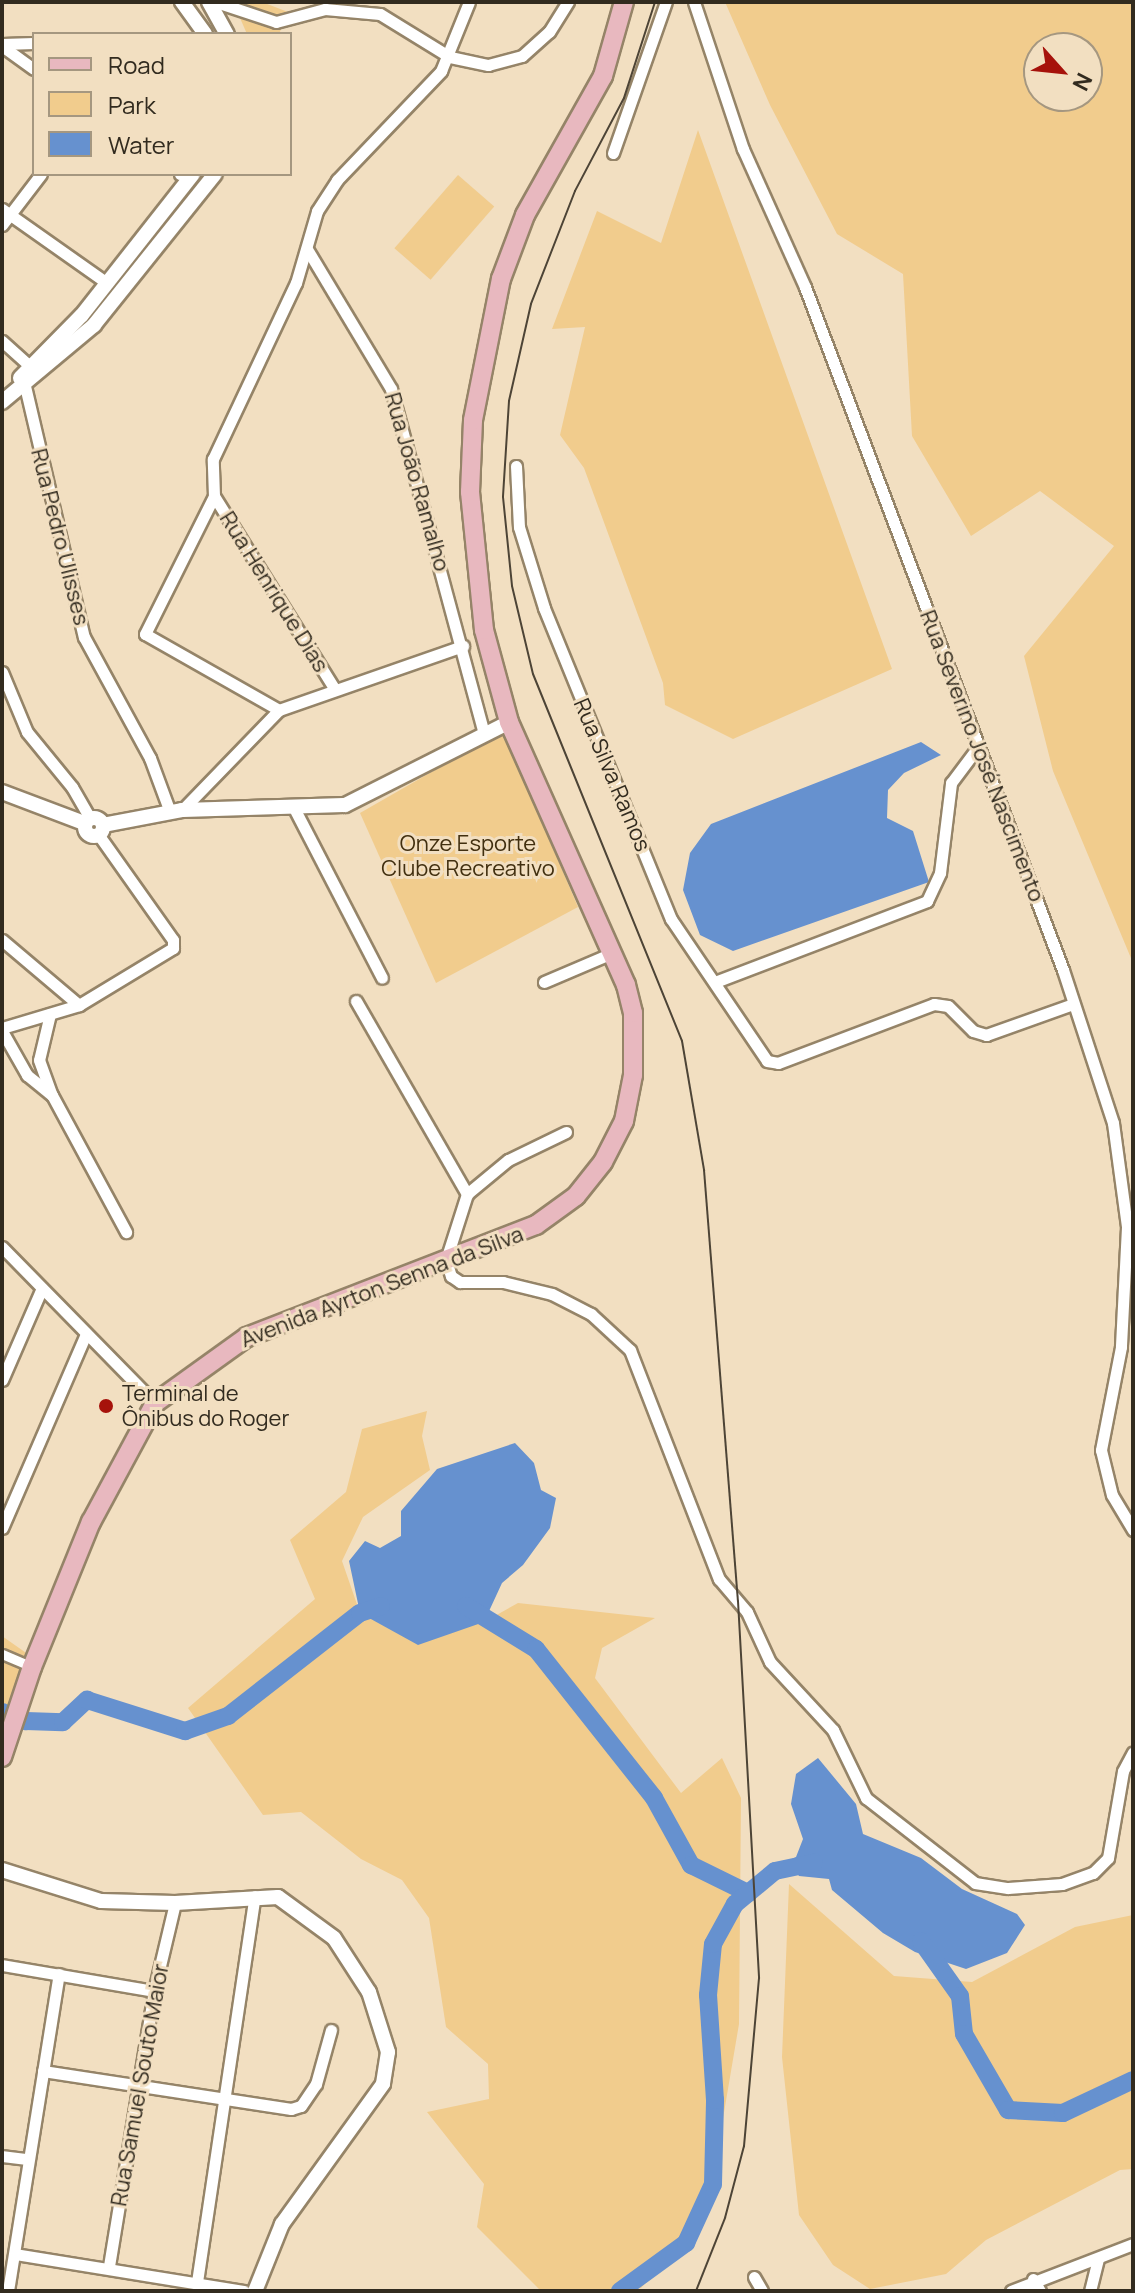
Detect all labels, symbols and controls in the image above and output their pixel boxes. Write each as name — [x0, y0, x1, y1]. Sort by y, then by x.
legend — [32, 32, 292, 176]
north arrow — [1023, 32, 1103, 112]
text: Road — [108, 48, 165, 81]
text: N — [1066, 68, 1100, 96]
text: Park — [108, 88, 156, 121]
text: Water — [108, 128, 175, 161]
street label: Rua João Ramalho — [379, 390, 455, 574]
street label: Rua Pedro Ulisses — [25, 446, 95, 628]
street label: Rua Henrique Dias — [214, 507, 334, 677]
street label: Rua Severino José Nascimento — [914, 607, 1050, 905]
street label: Rua Silva Ramos — [568, 695, 656, 855]
park label: Onze Esporte Clube Recreativo — [381, 830, 555, 882]
street label: Avenida Ayrton Senna da Silva — [237, 1221, 527, 1353]
place label: Terminal de Ônibus do Roger — [122, 1380, 289, 1432]
marker: Terminal de Ônibus do Roger — [97, 1397, 115, 1415]
street label: Rua Samuel Souto Maior — [106, 1962, 174, 2208]

